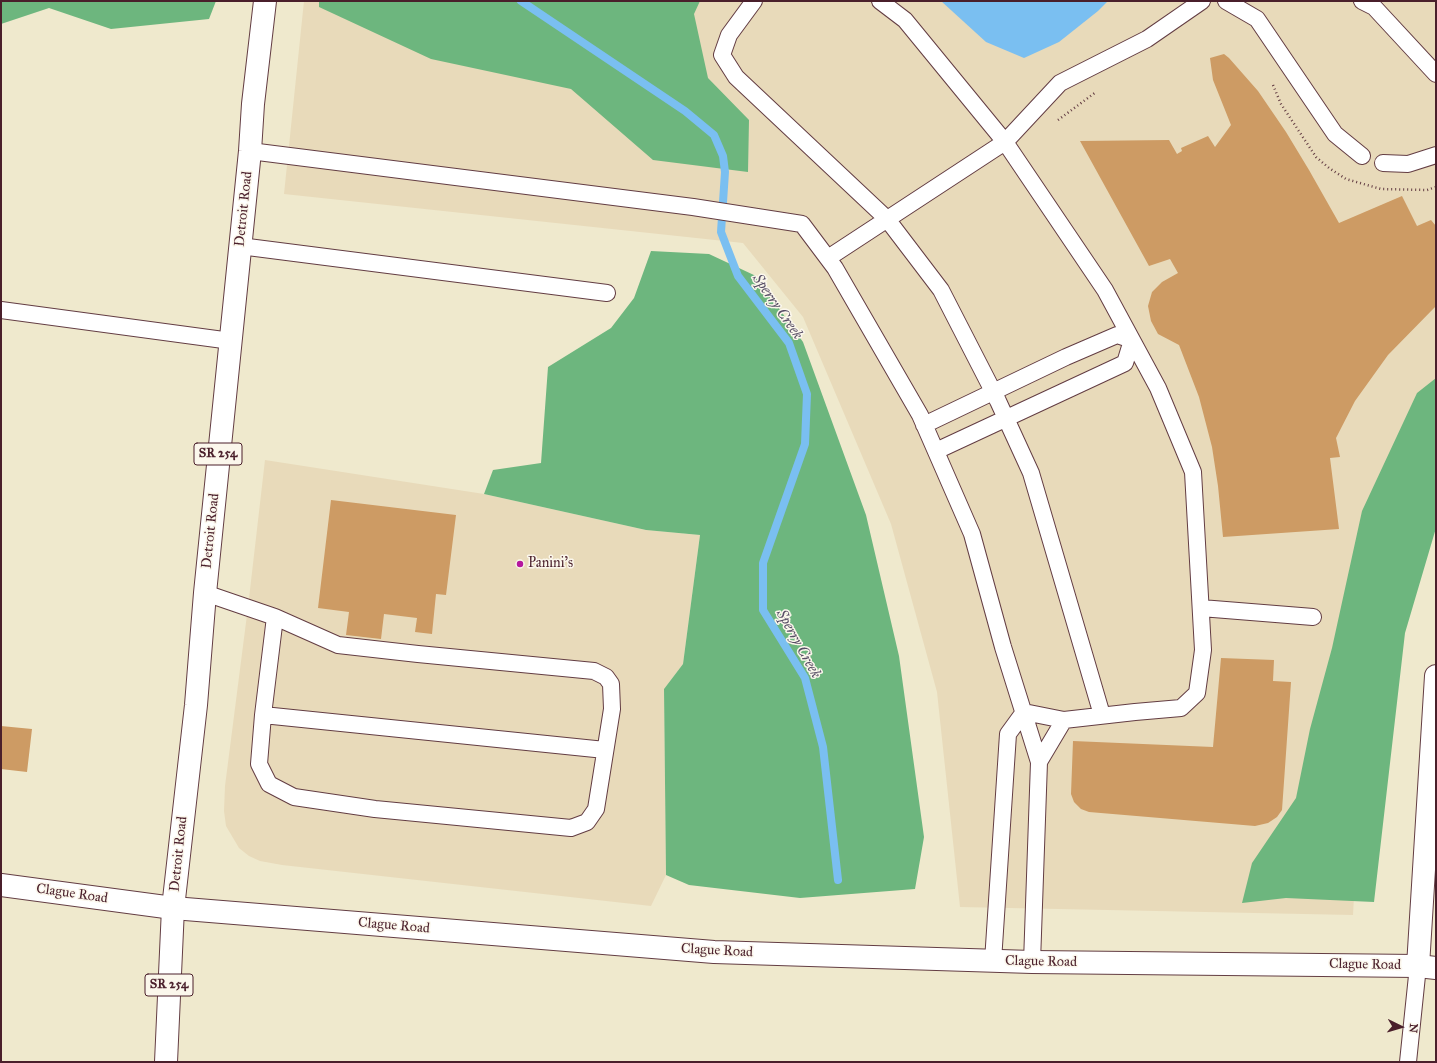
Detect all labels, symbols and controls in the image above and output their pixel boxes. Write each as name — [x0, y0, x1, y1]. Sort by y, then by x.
street label: Detroit Road — [232, 170, 256, 248]
water label: Sperry Creek — [748, 271, 806, 343]
road number: SR 254 — [194, 443, 242, 465]
street label: Detroit Road — [199, 492, 223, 570]
place label: Panini's — [528, 556, 573, 572]
marker: Panini's — [515, 559, 525, 569]
water label: Sperry Creek — [772, 606, 824, 682]
street label: Detroit Road — [167, 815, 191, 893]
street label: Clague Road — [35, 881, 109, 907]
street label: Clague Road — [357, 914, 431, 938]
street label: Clague Road — [681, 941, 753, 961]
street label: Clague Road — [1005, 953, 1077, 971]
street label: Clague Road — [1329, 956, 1401, 974]
road number: SR 254 — [145, 974, 193, 996]
north arrow — [1381, 1007, 1421, 1047]
text: N — [1407, 1023, 1420, 1033]

